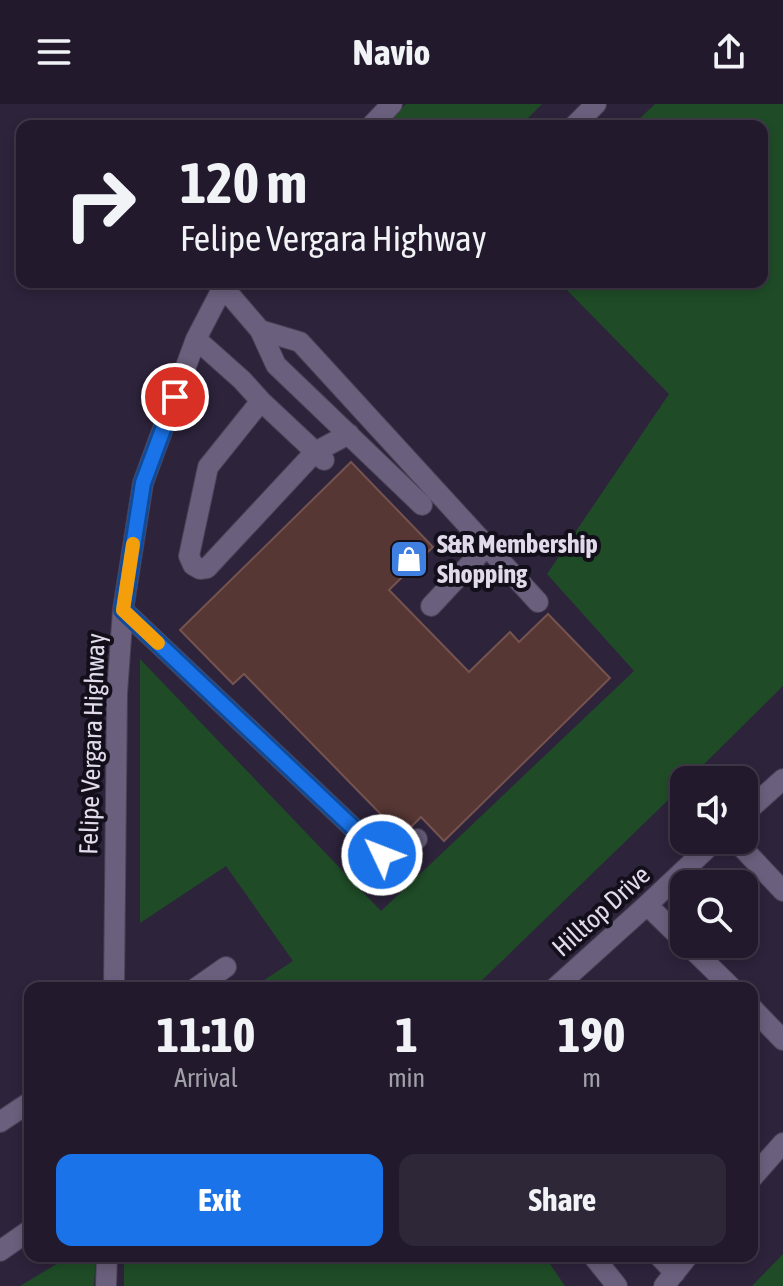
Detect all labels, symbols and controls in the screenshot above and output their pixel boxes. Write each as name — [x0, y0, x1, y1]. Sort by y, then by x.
icon: menu — [32, 30, 76, 74]
icon: share — [707, 30, 751, 74]
text: Navio — [352, 31, 431, 73]
text: 120 m — [180, 151, 307, 215]
icon: right — [48, 152, 152, 256]
text: Felipe Vergara Highway — [180, 217, 487, 259]
pin — [141, 363, 209, 431]
icon: arrive — [153, 375, 197, 419]
place label: S&R Membership Shopping — [437, 529, 598, 589]
shop icon: S&R Membership Shopping — [388, 538, 430, 580]
street label: Felipe Vergara Highway — [73, 633, 111, 855]
map controls — [670, 766, 758, 958]
button: sound — [670, 766, 758, 854]
position arrow — [340, 813, 424, 897]
street label: Hilltop Drive — [546, 859, 656, 963]
button: search — [670, 870, 758, 958]
text: 11:10 — [157, 1007, 255, 1062]
text: 1 — [395, 1007, 418, 1062]
text: 190 — [558, 1007, 625, 1062]
text: Arrival — [174, 1063, 238, 1093]
text: min — [388, 1063, 425, 1093]
text: m — [582, 1063, 601, 1093]
button: Exit — [56, 1154, 383, 1246]
button: Share — [399, 1154, 726, 1246]

